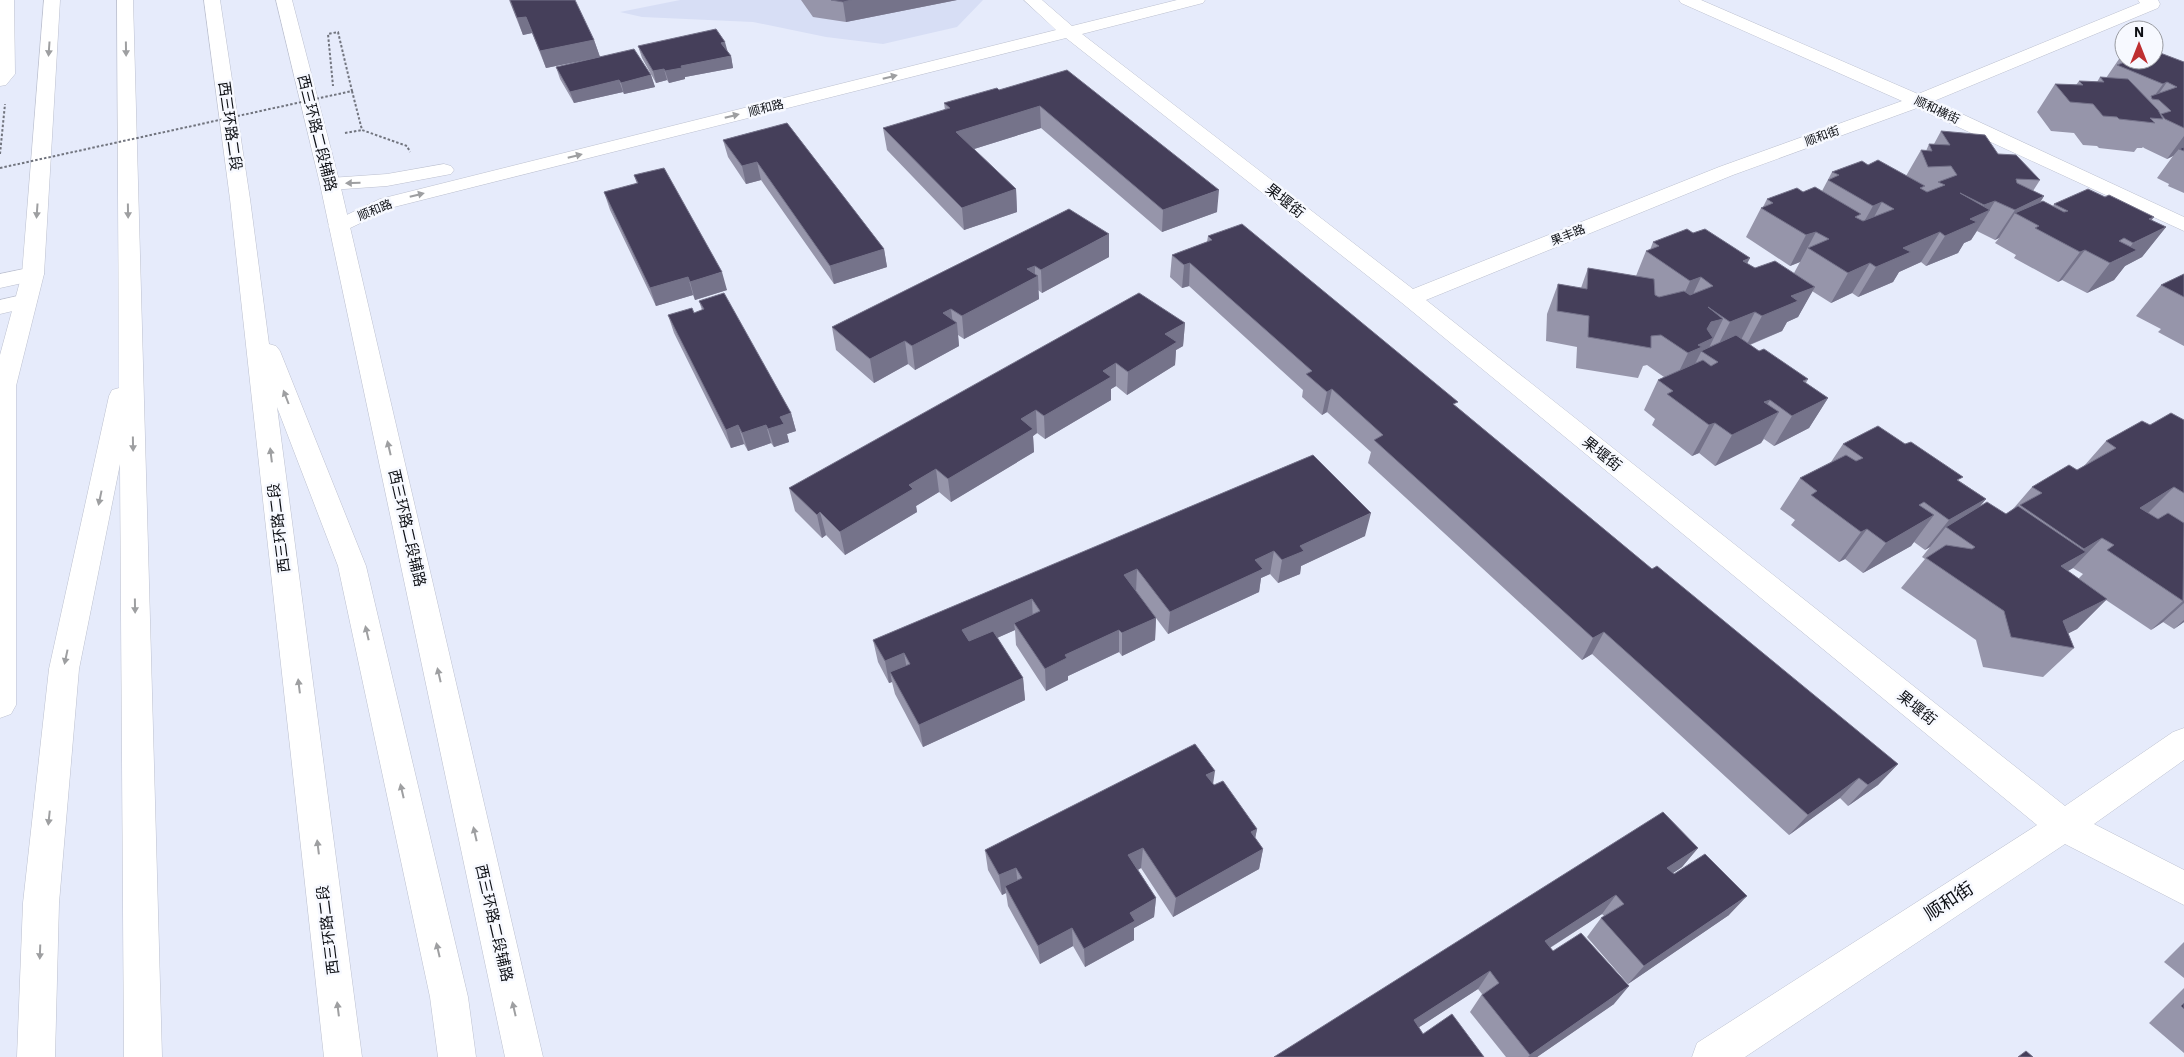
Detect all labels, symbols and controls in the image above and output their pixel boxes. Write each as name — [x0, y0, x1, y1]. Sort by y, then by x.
north arrow — [2114, 20, 2164, 70]
text: N — [2134, 23, 2144, 41]
one-way arrow — [44, 41, 52, 57]
one-way arrow — [122, 41, 130, 57]
street label: 西三环路二段辅路 — [294, 72, 341, 193]
one-way arrow — [882, 73, 897, 81]
street label: 西三环路二段 — [215, 80, 246, 172]
street label: 顺和横街 — [1912, 93, 1962, 126]
street label: 顺和路 — [747, 96, 785, 119]
one-way arrow — [725, 112, 740, 120]
street label: 顺和街 — [1802, 122, 1841, 149]
one-way arrow — [567, 152, 582, 160]
one-way arrow — [345, 179, 361, 187]
street label: 果堰街 — [1262, 179, 1309, 222]
one-way arrow — [410, 191, 425, 199]
street label: 顺和路 — [355, 196, 394, 223]
one-way arrow — [33, 203, 41, 219]
one-way arrow — [125, 203, 133, 219]
street label: 果丰路 — [1548, 221, 1587, 248]
one-way arrow — [282, 389, 290, 404]
street label: 果堰街 — [1579, 432, 1626, 475]
one-way arrow — [129, 436, 137, 452]
one-way arrow — [385, 441, 393, 456]
one-way arrow — [267, 447, 275, 463]
street label: 西三环路二段辅路 — [385, 467, 430, 588]
street label: 西三环路二段 — [264, 482, 293, 574]
one-way arrow — [95, 490, 103, 506]
one-way arrow — [132, 598, 140, 614]
one-way arrow — [363, 625, 371, 640]
one-way arrow — [62, 649, 70, 665]
one-way arrow — [435, 668, 443, 683]
one-way arrow — [294, 678, 302, 694]
street label: 果堰街 — [1894, 686, 1941, 729]
one-way arrow — [398, 784, 406, 799]
one-way arrow — [45, 811, 53, 827]
one-way arrow — [470, 825, 478, 841]
one-way arrow — [314, 839, 322, 855]
street label: 西三环路二段辅路 — [472, 862, 517, 983]
street label: 顺和街 — [1920, 876, 1978, 925]
street label: 西三环路二段 — [313, 884, 342, 976]
one-way arrow — [434, 942, 442, 957]
one-way arrow — [35, 944, 43, 960]
one-way arrow — [333, 1000, 341, 1016]
one-way arrow — [510, 1002, 518, 1017]

